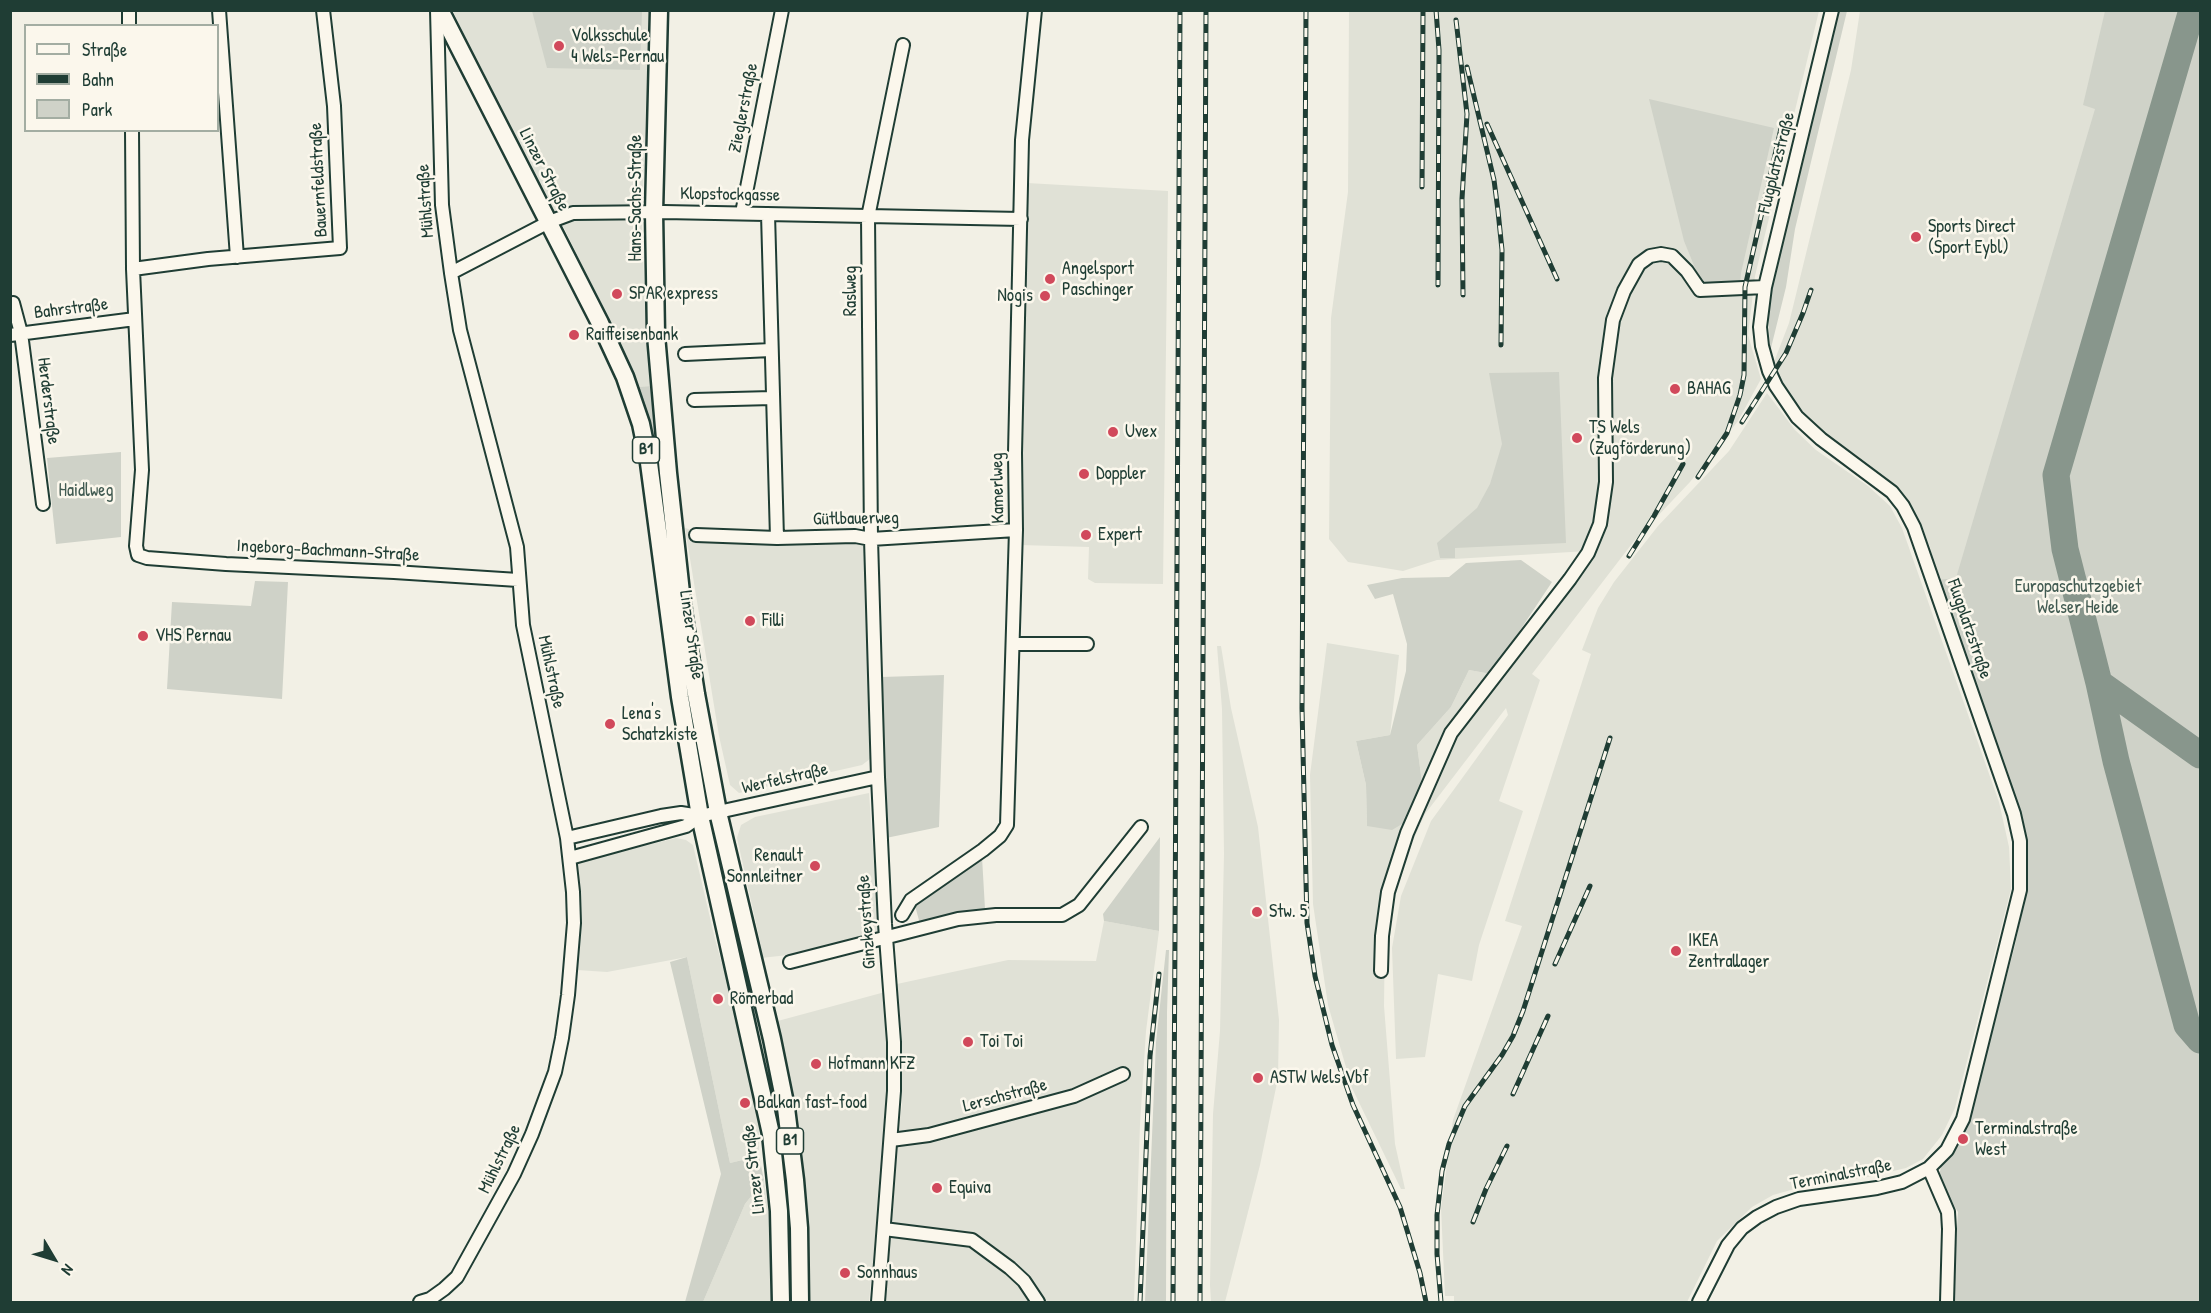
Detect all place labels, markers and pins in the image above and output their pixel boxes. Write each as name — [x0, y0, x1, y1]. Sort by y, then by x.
place label: Volksschule 4 Wels-Pernau — [571, 25, 664, 68]
marker: Volksschule 4 Wels-Pernau — [552, 39, 566, 53]
place label: Sports Direct (Sport Eybl) — [1928, 216, 2015, 258]
marker: Sports Direct (Sport Eybl) — [1909, 230, 1923, 244]
place label: Angelsport Paschinger — [1062, 258, 1134, 300]
marker: Angelsport Paschinger — [1043, 272, 1057, 286]
place label: SPAR express — [629, 283, 718, 305]
place label: Nogis — [997, 285, 1033, 307]
marker: SPAR express — [610, 287, 624, 301]
marker: Nogis — [1038, 289, 1052, 303]
place label: Raiffeisenbank — [586, 324, 678, 346]
marker: Raiffeisenbank — [567, 328, 581, 342]
place label: BAHAG — [1687, 378, 1731, 400]
marker: BAHAG — [1668, 382, 1682, 396]
place label: TS Wels (Zugförderung) — [1589, 417, 1691, 460]
place label: Uvex — [1125, 421, 1157, 443]
marker: Uvex — [1106, 425, 1120, 439]
marker: TS Wels (Zugförderung) — [1570, 431, 1584, 445]
place label: Doppler — [1096, 463, 1146, 485]
marker: Doppler — [1077, 467, 1091, 481]
place label: Expert — [1098, 524, 1142, 546]
marker: Expert — [1079, 528, 1093, 542]
place label: Filli — [762, 610, 785, 632]
marker: Filli — [743, 614, 757, 628]
place label: VHS Pernau — [155, 625, 231, 647]
marker: VHS Pernau — [136, 629, 150, 643]
place label: Lena's Schatzkiste — [622, 703, 698, 746]
marker: Lena's Schatzkiste — [603, 717, 617, 731]
place label: Renault Sonnleitner — [727, 845, 803, 888]
marker: Renault Sonnleitner — [808, 859, 822, 873]
place label: Stw. 5 — [1269, 901, 1307, 923]
marker: Stw. 5 — [1250, 905, 1264, 919]
place label: IKEA Zentrallager — [1688, 930, 1770, 972]
marker: IKEA Zentrallager — [1669, 944, 1683, 958]
place label: Römerbad — [730, 988, 793, 1010]
marker: Römerbad — [711, 992, 725, 1006]
place label: Toi Toi — [980, 1031, 1024, 1053]
marker: Toi Toi — [961, 1035, 975, 1049]
place label: Hofmann KFZ — [828, 1053, 915, 1075]
marker: Hofmann KFZ — [809, 1057, 823, 1071]
place label: ASTW Wels Vbf — [1270, 1067, 1369, 1089]
marker: ASTW Wels Vbf — [1251, 1071, 1265, 1085]
place label: Balkan fast-food — [757, 1092, 867, 1114]
marker: Balkan fast-food — [738, 1096, 752, 1110]
place label: Terminalstraße West — [1975, 1118, 2078, 1160]
marker: Terminalstraße West — [1956, 1132, 1970, 1146]
place label: Equiva — [949, 1177, 991, 1199]
marker: Equiva — [930, 1181, 944, 1195]
place label: Sonnhaus — [857, 1262, 918, 1284]
marker: Sonnhaus — [838, 1266, 852, 1280]

